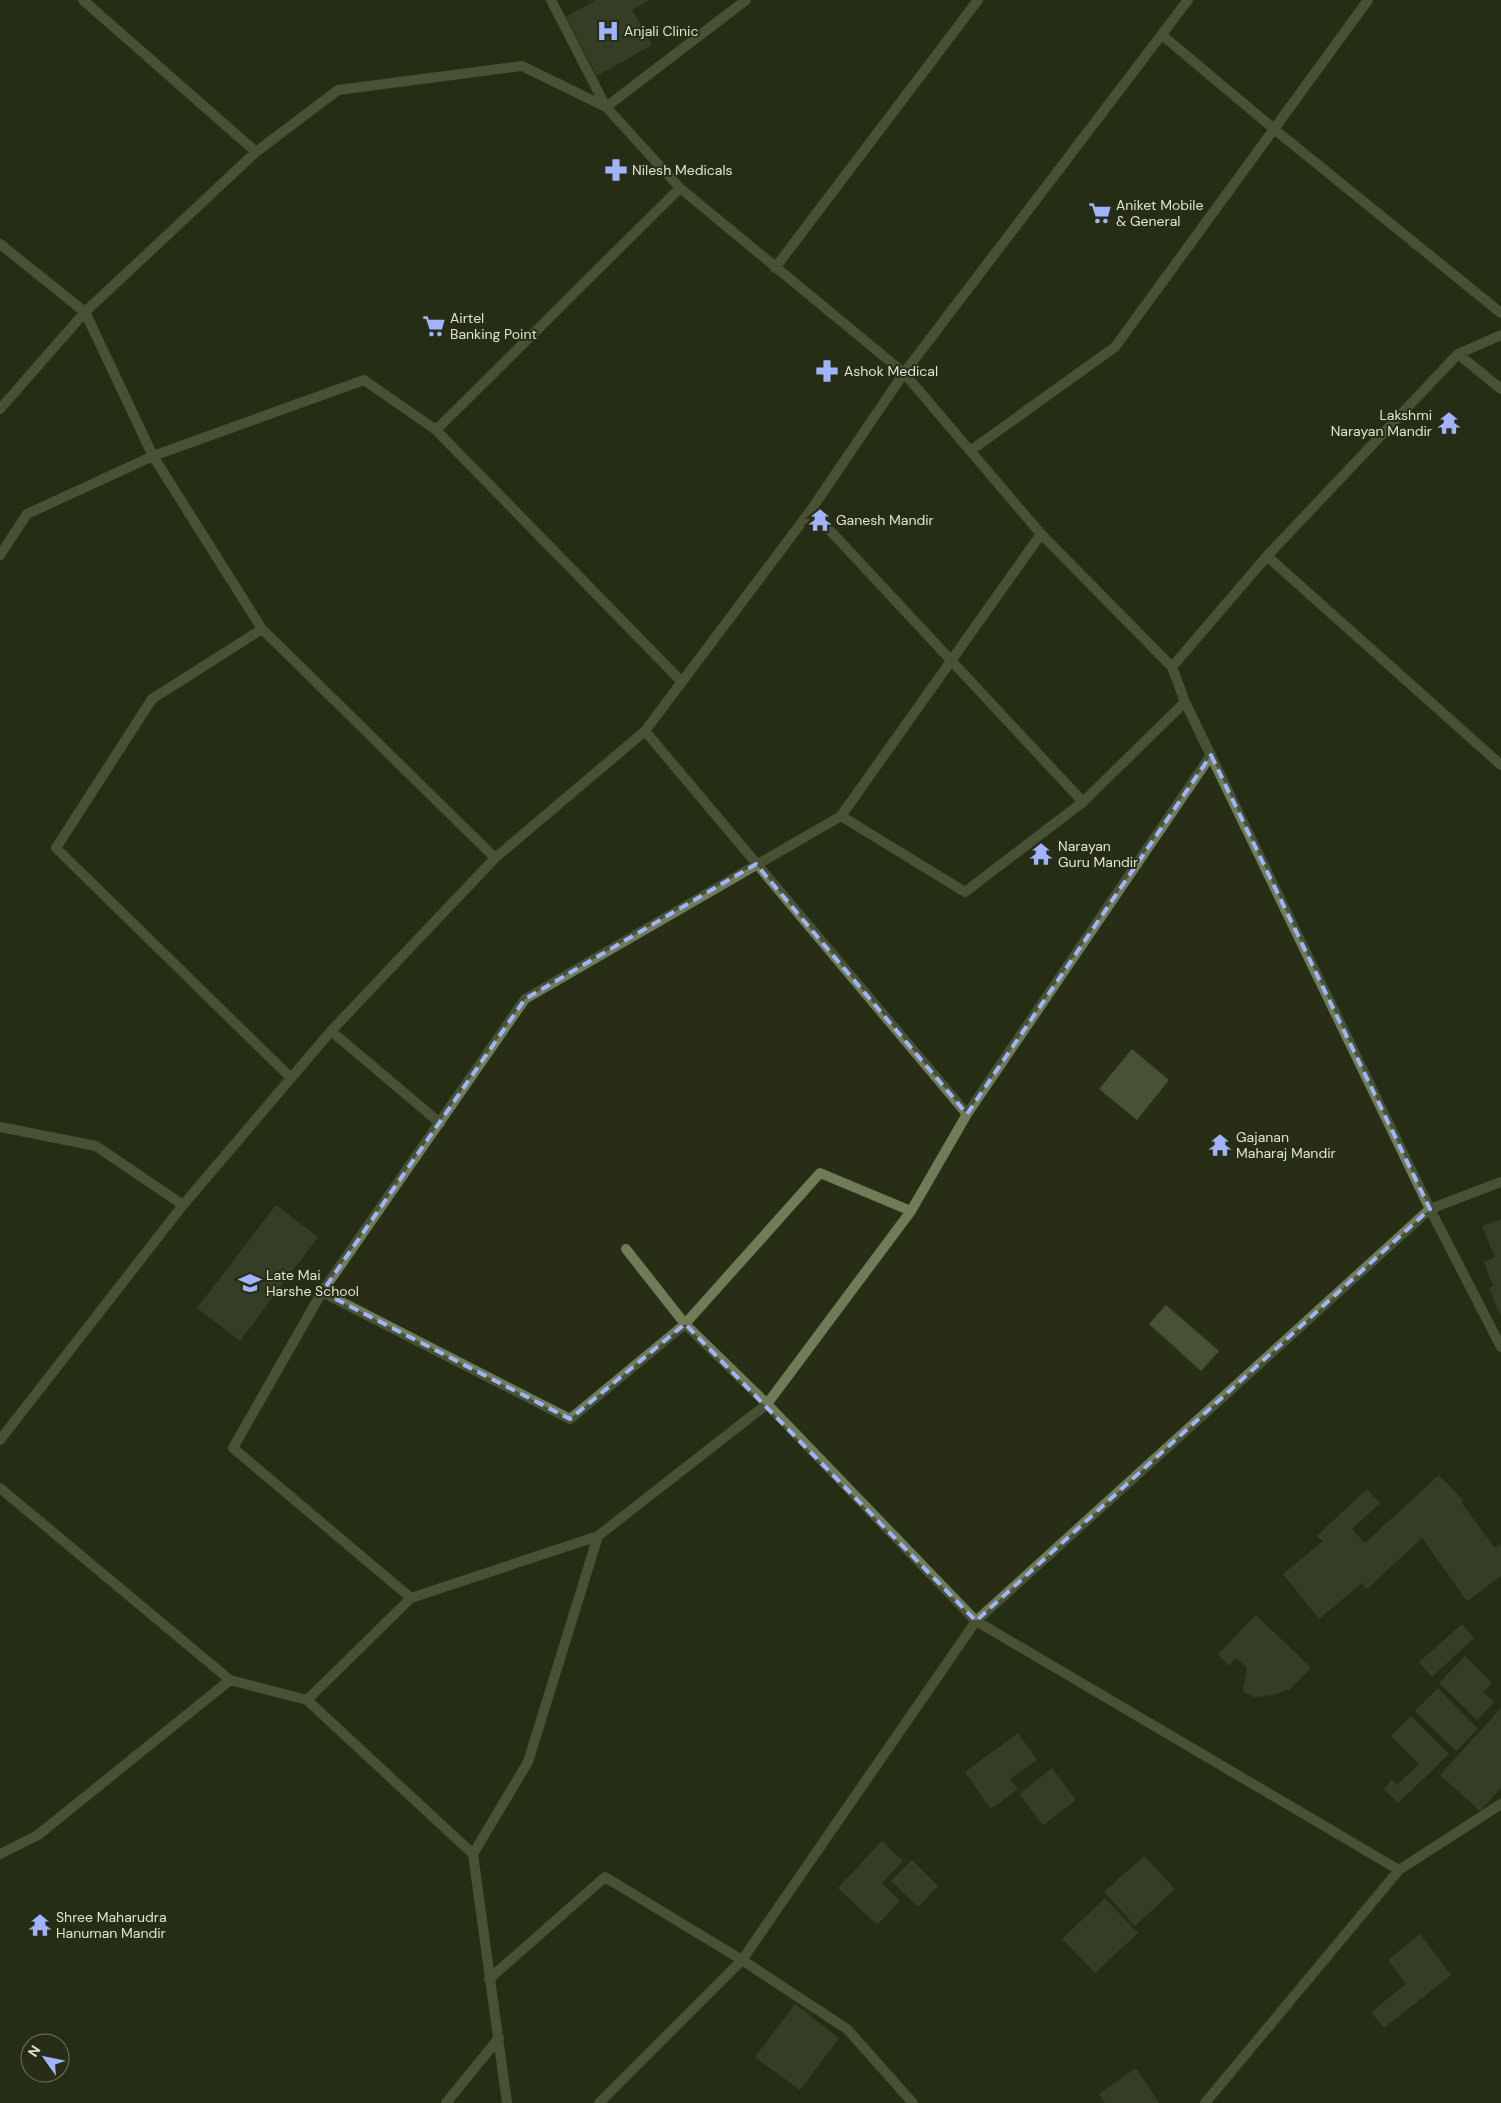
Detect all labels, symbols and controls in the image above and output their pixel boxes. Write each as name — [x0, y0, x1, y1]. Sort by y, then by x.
hospital icon: Anjali Clinic — [595, 18, 621, 44]
place label: Anjali Clinic — [624, 22, 698, 40]
pharmacy icon: Nilesh Medicals — [603, 157, 629, 183]
place label: Nilesh Medicals — [632, 161, 733, 179]
place label: Aniket Mobile & General — [1116, 196, 1203, 230]
supermarket icon: Aniket Mobile & General — [1087, 200, 1113, 226]
place label: Airtel Banking Point — [450, 309, 537, 343]
supermarket icon: Airtel Banking Point — [421, 313, 447, 339]
pharmacy icon: Ashok Medical — [814, 358, 840, 384]
place label: Ashok Medical — [844, 362, 938, 380]
place label: Lakshmi Narayan Mandir — [1331, 406, 1432, 440]
temple icon: Lakshmi Narayan Mandir — [1436, 410, 1462, 436]
temple icon: Ganesh Mandir — [807, 507, 833, 533]
place label: Ganesh Mandir — [836, 511, 934, 529]
place label: Narayan Guru Mandir — [1058, 837, 1138, 871]
temple icon: Narayan Guru Mandir — [1028, 841, 1054, 867]
place label: Gajanan Maharaj Mandir — [1236, 1128, 1336, 1162]
temple icon: Gajanan Maharaj Mandir — [1207, 1132, 1233, 1158]
place label: Late Mai Harshe School — [266, 1266, 359, 1300]
school or university icon: Late Mai Harshe School — [237, 1270, 263, 1296]
place label: Shree Maharudra Hanuman Mandir — [56, 1908, 167, 1942]
temple icon: Shree Maharudra Hanuman Mandir — [27, 1912, 53, 1938]
north arrow — [20, 2033, 70, 2083]
text: N — [24, 2042, 44, 2060]

